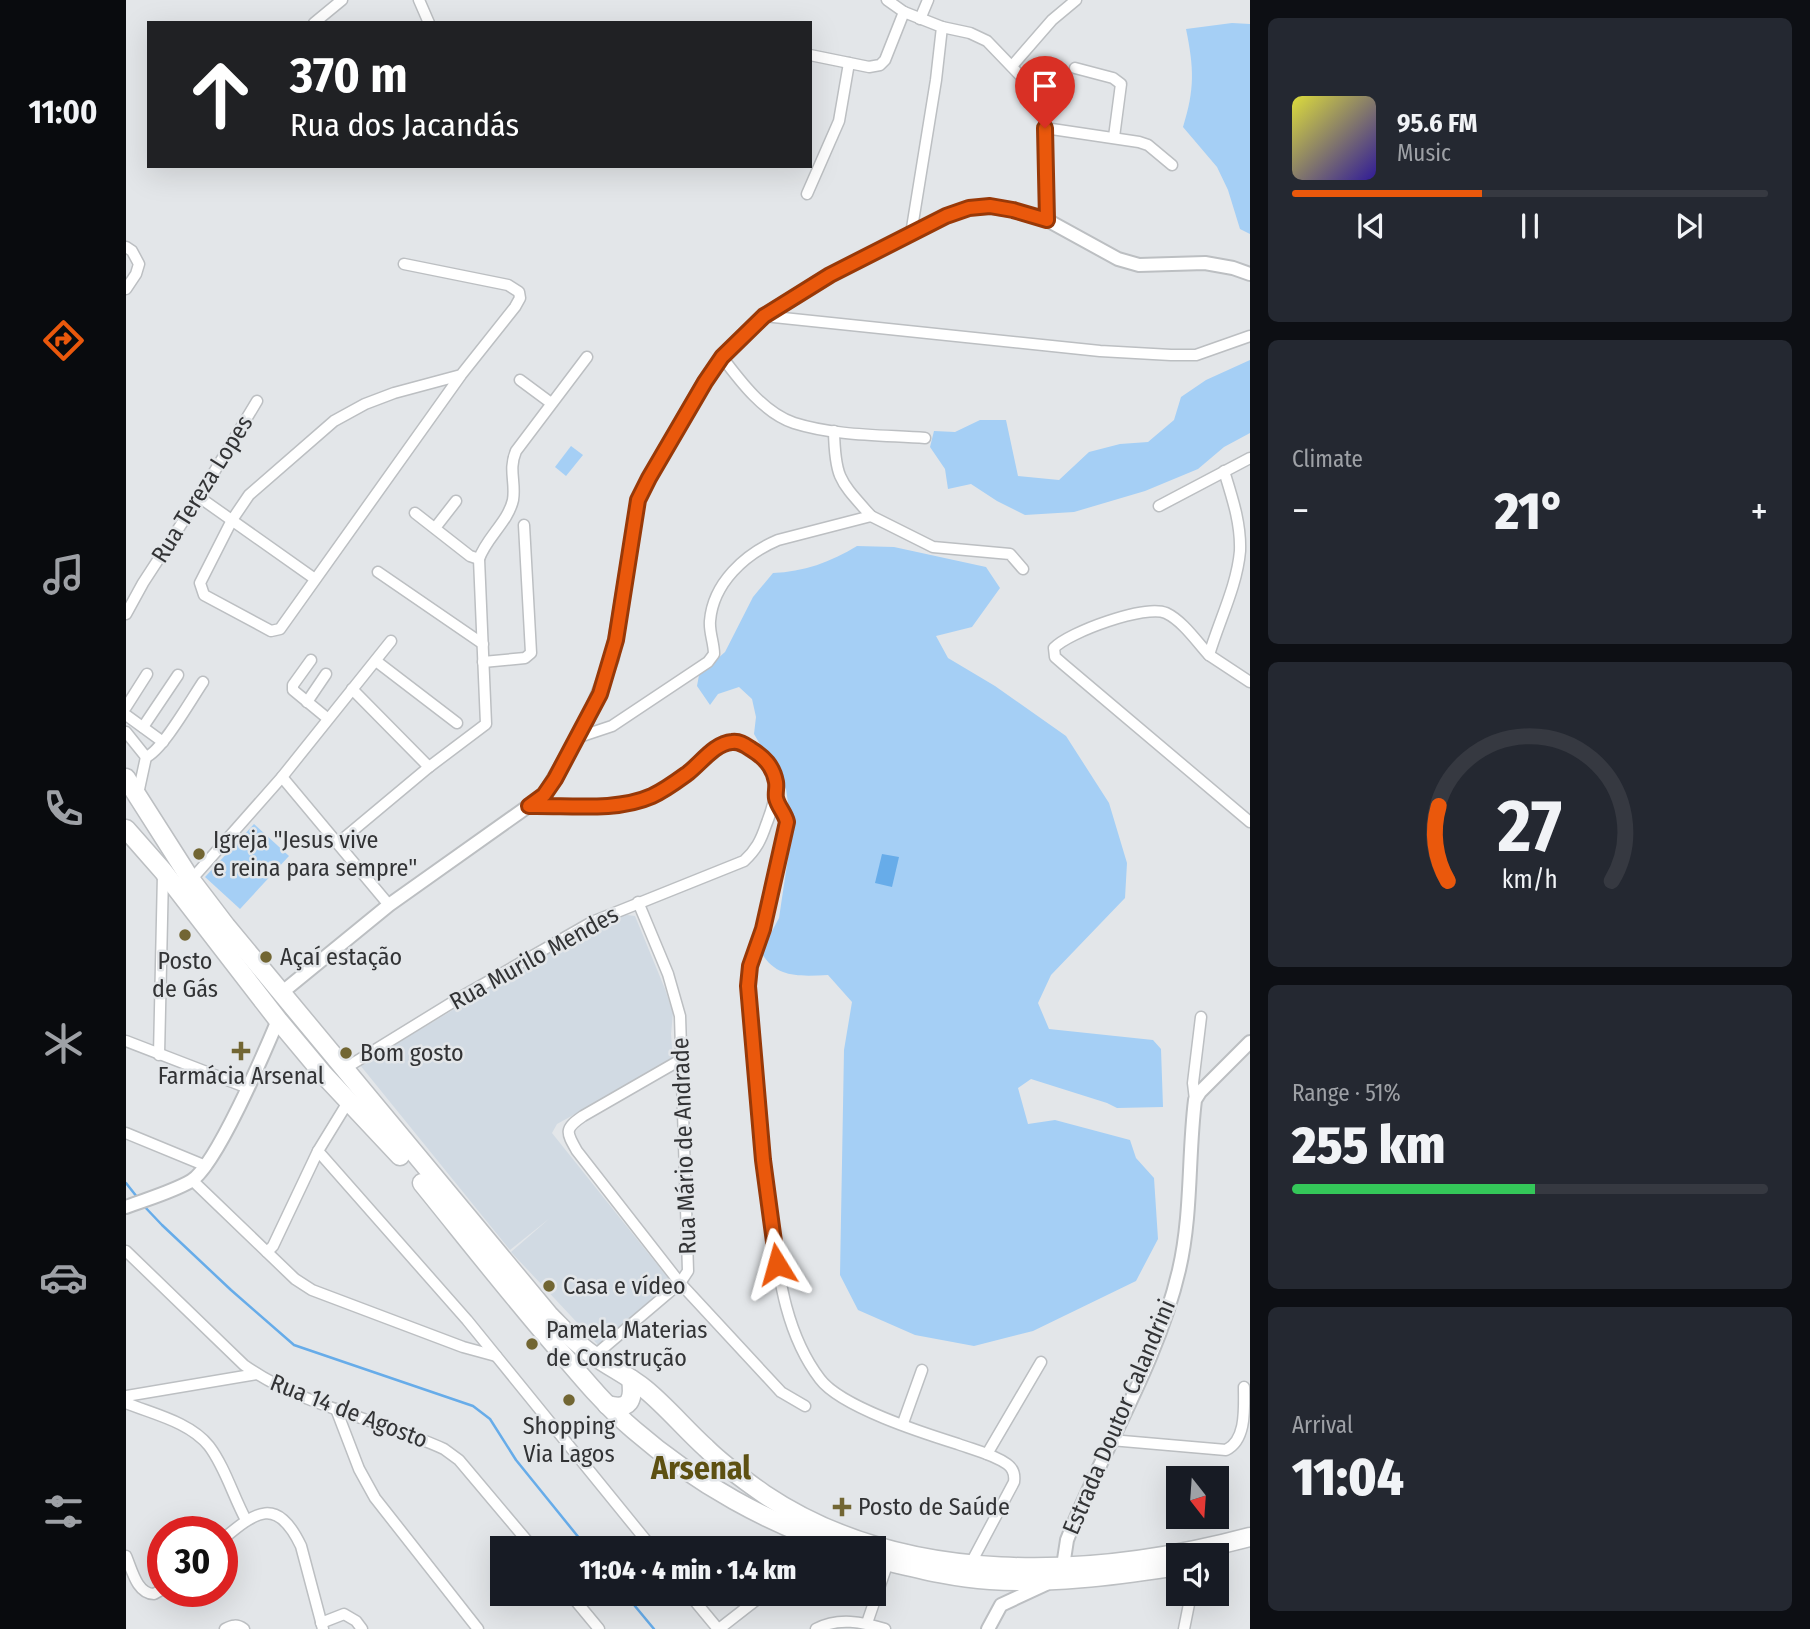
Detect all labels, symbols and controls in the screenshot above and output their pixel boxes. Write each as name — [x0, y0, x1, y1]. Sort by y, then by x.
text: 370 m — [290, 46, 408, 105]
icon: ahead — [175, 49, 266, 140]
pin — [1015, 56, 1075, 128]
icon: arrive — [1026, 67, 1064, 105]
text: 11:00 — [29, 93, 97, 131]
text: Rua dos Jacandás — [290, 106, 519, 144]
text: 95.6 FM — [1397, 108, 1477, 139]
text: Music — [1397, 139, 1451, 167]
icon: previous — [1352, 207, 1390, 245]
icon: pause — [1511, 207, 1549, 245]
icon: next — [1670, 207, 1708, 245]
icon: directions — [39, 316, 88, 365]
street label: Rua Tereza Lopes — [146, 410, 258, 568]
text: Climate — [1292, 445, 1363, 473]
text: 21° — [1495, 480, 1565, 543]
text: − — [1292, 488, 1309, 534]
text: + — [1751, 488, 1768, 534]
icon: music — [39, 550, 88, 599]
text: 27 — [1497, 783, 1562, 870]
icon: phone — [39, 784, 88, 833]
place label: Igreja "Jesus vive e reina para sempre" — [213, 826, 417, 882]
marker: Igreja "Jesus vive e reina para sempre" — [191, 846, 207, 862]
text: km/h — [1502, 864, 1558, 894]
street label: Rua Murilo Mendes — [445, 900, 623, 1016]
marker: Posto de Gás — [177, 927, 193, 943]
place label: Açaí estação — [280, 943, 402, 971]
place label: Posto de Gás — [152, 947, 218, 1003]
marker: Açaí estação — [258, 949, 274, 965]
icon: climate — [39, 1019, 88, 1068]
street label: Rua Mário de Andrade — [666, 1037, 702, 1255]
place label: Bom gosto — [360, 1039, 464, 1067]
marker: Farmácia Arsenal — [233, 1043, 249, 1059]
marker: Bom gosto — [338, 1045, 354, 1061]
place label: Farmácia Arsenal — [158, 1062, 324, 1090]
text: Range · 51% — [1292, 1079, 1401, 1107]
text: 255 km — [1292, 1114, 1445, 1177]
position arrow — [740, 1227, 814, 1301]
icon: car — [39, 1253, 88, 1302]
place label: Casa e vídeo — [563, 1272, 686, 1300]
marker: Casa e vídeo — [541, 1278, 557, 1294]
street label: Estrada Doutor Calandrini — [1057, 1295, 1181, 1539]
place label: Pamela Materias de Construção — [546, 1316, 707, 1372]
marker: Pamela Materias de Construção — [524, 1336, 540, 1352]
street label: Rua 14 de Agosto — [266, 1368, 432, 1454]
marker: Shopping Via Lagos — [561, 1392, 577, 1408]
text: Arrival — [1292, 1411, 1353, 1439]
place label: Shopping Via Lagos — [523, 1412, 616, 1468]
text: 11:04 — [1292, 1446, 1404, 1509]
district label: Arsenal — [650, 1449, 751, 1487]
north arrow — [1166, 1466, 1228, 1530]
map controls — [1166, 1466, 1229, 1606]
icon: filters — [39, 1487, 88, 1536]
place label: Posto de Saúde — [858, 1493, 1010, 1521]
marker: Posto de Saúde — [832, 1497, 852, 1517]
speed limit sign: 30 — [147, 1516, 238, 1607]
button: sound — [1166, 1543, 1229, 1606]
text: 11:04 · 4 min · 1.4 km — [580, 1555, 796, 1586]

